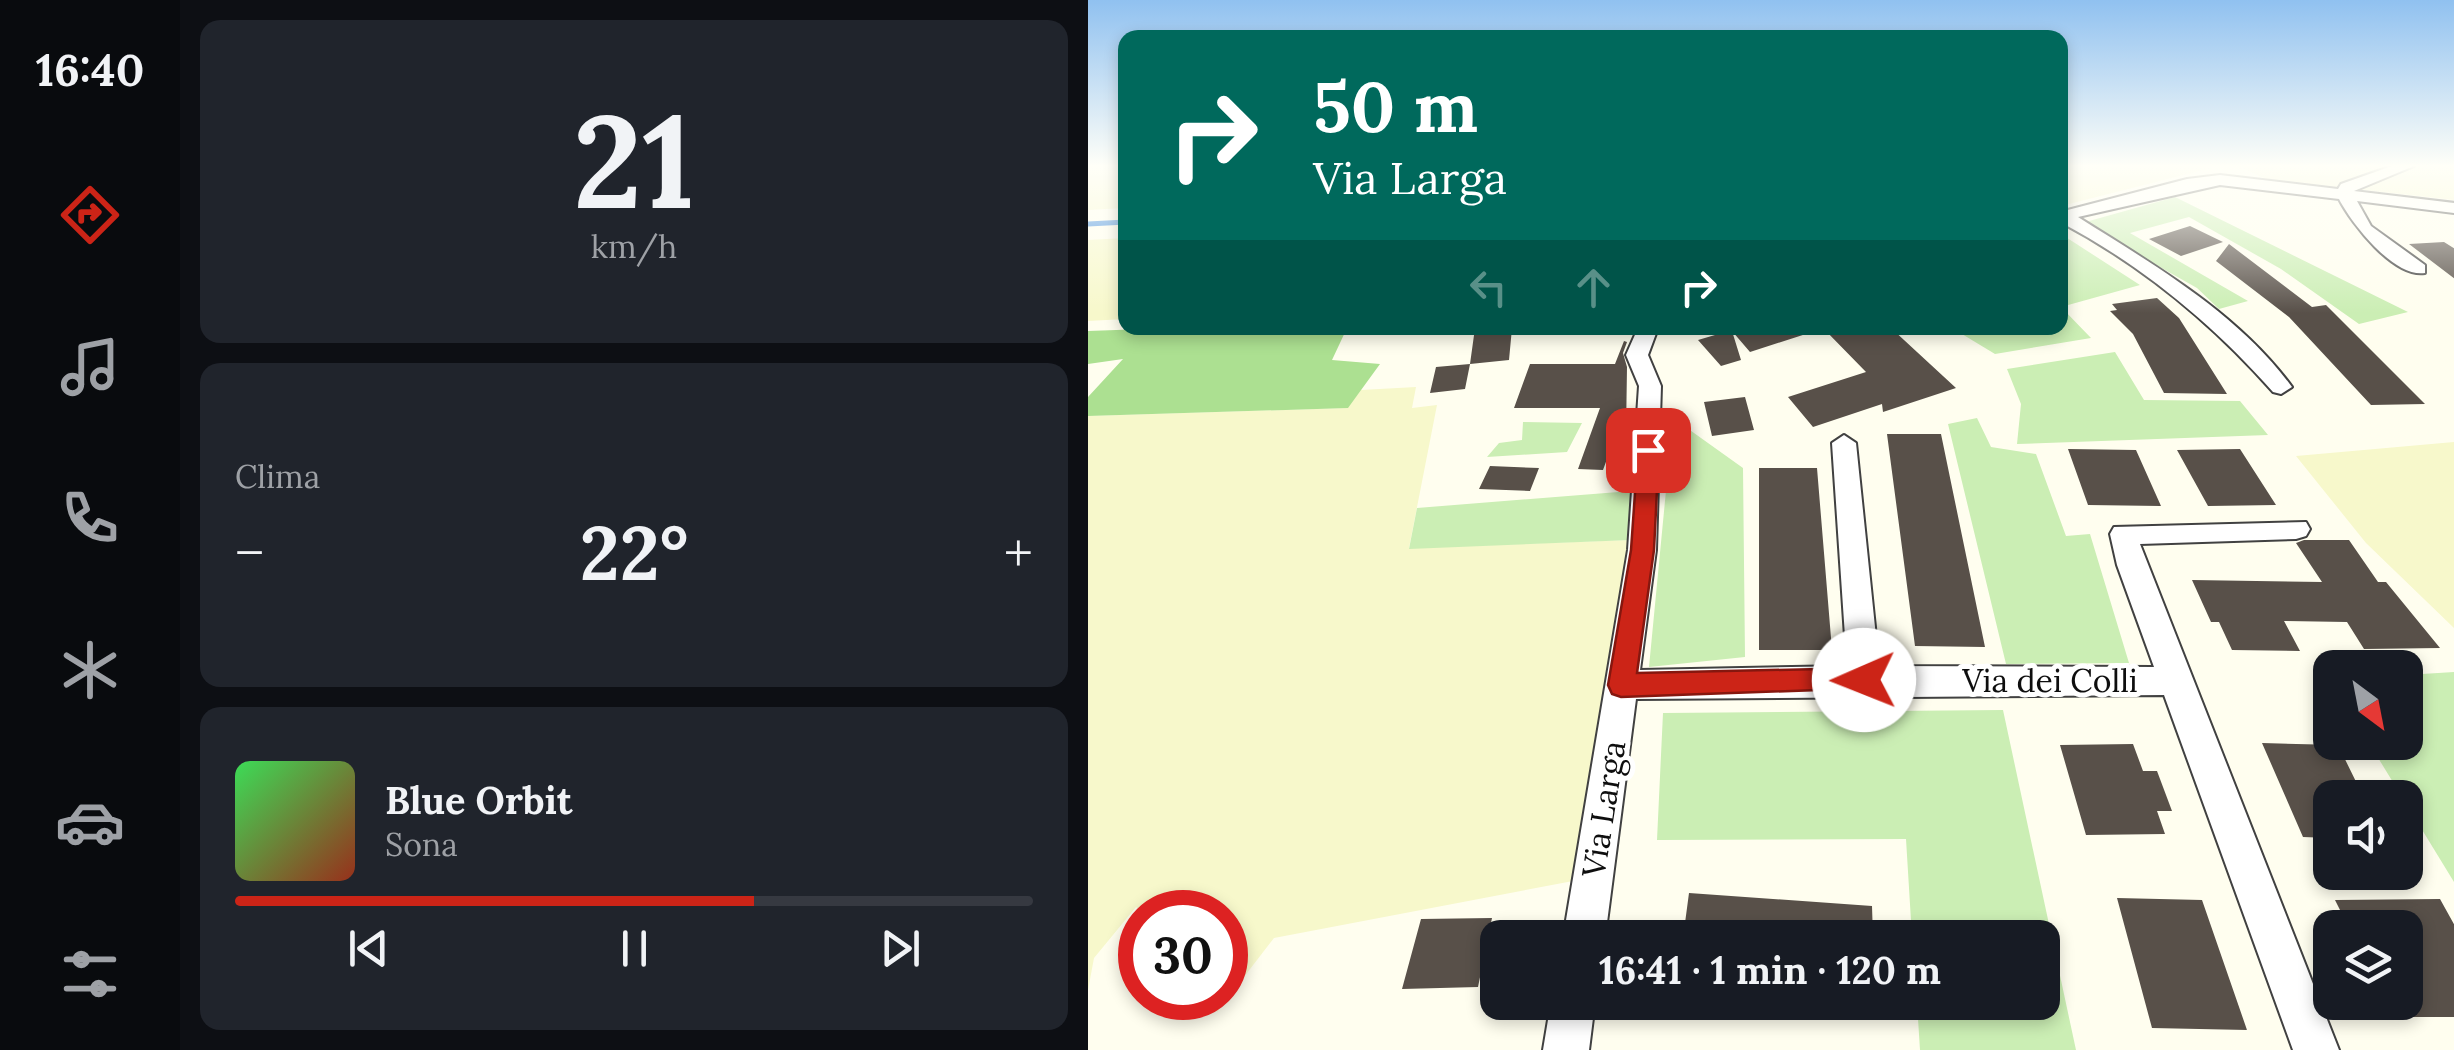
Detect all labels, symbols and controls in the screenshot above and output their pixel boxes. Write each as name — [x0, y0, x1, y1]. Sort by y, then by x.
text: 16:40 — [36, 41, 144, 98]
text: 50 m — [1313, 62, 1478, 151]
icon: right — [1148, 70, 1278, 200]
text: 21 — [573, 77, 695, 244]
text: Via Larga — [1313, 149, 1507, 206]
icon: directions — [55, 180, 125, 250]
text: km/h — [591, 226, 677, 267]
icon: left — [1461, 260, 1516, 315]
icon: ahead — [1566, 260, 1621, 315]
icon: right — [1671, 260, 1726, 315]
icon: music — [55, 332, 125, 402]
pin — [1606, 408, 1691, 493]
icon: arrive — [1621, 423, 1676, 478]
text: Clima — [235, 456, 320, 497]
icon: phone — [55, 483, 125, 553]
text: 22° — [580, 505, 688, 601]
text: − — [235, 518, 264, 588]
text: + — [1004, 518, 1033, 588]
position arrow — [1812, 628, 1916, 732]
icon: climate — [55, 635, 125, 705]
north arrow — [2313, 650, 2423, 760]
map controls — [2313, 650, 2423, 1020]
street label: Via dei Colli — [1961, 660, 2138, 701]
street label: Via Larga — [1572, 738, 1635, 881]
text: Blue Orbit — [385, 776, 572, 824]
button: sound — [2313, 780, 2423, 890]
icon: car — [55, 787, 125, 857]
text: Sona — [385, 824, 458, 865]
speed limit sign: 30 — [1118, 890, 1248, 1020]
button: layers — [2313, 910, 2423, 1020]
icon: previous — [341, 921, 396, 976]
icon: pause — [607, 921, 662, 976]
icon: next — [873, 921, 928, 976]
icon: filters — [55, 939, 125, 1009]
text: 16:41 · 1 min · 120 m — [1599, 946, 1941, 994]

